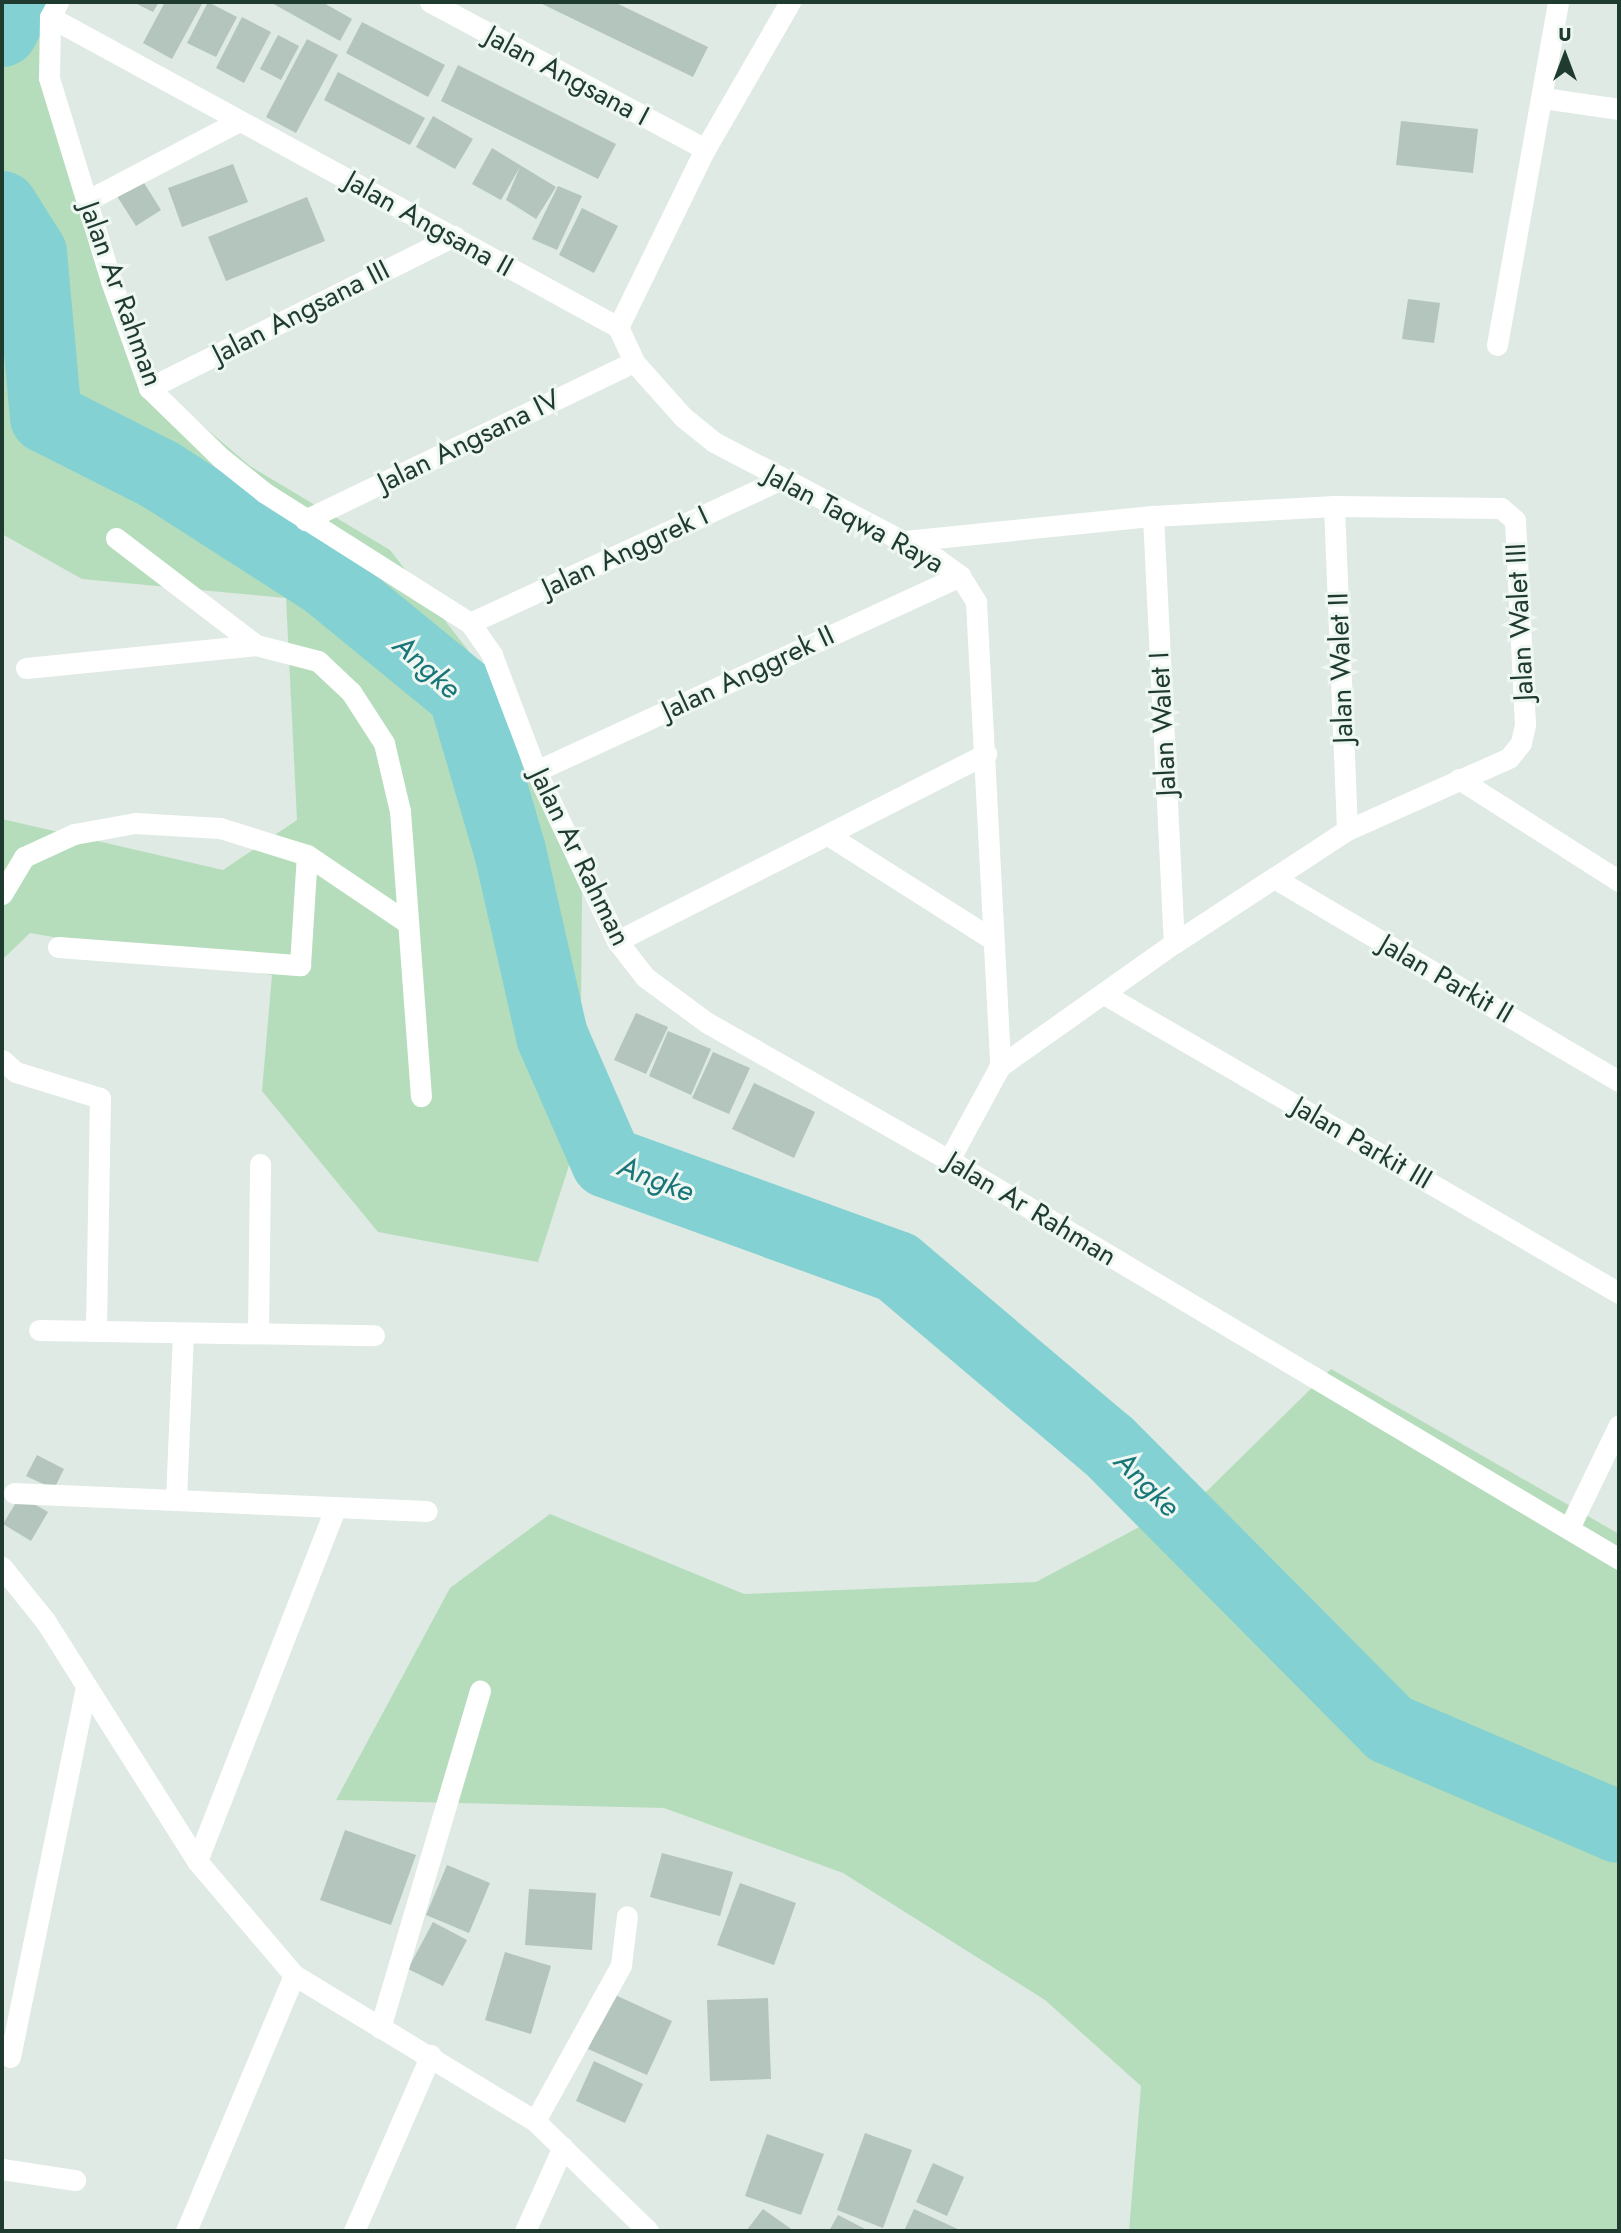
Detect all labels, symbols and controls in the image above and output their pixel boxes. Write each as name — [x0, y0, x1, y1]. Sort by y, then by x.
street label: Jalan Angsana I — [479, 19, 655, 133]
north arrow — [1530, 21, 1600, 91]
text: U — [1558, 21, 1572, 48]
street label: Jalan Angsana II — [339, 164, 519, 284]
street label: Jalan Ar Rahman — [72, 197, 170, 391]
street label: Jalan Angsana III — [207, 253, 395, 371]
street label: Jalan Angsana IV — [372, 382, 566, 500]
street label: Jalan Taqwa Raya — [758, 458, 950, 580]
street label: Jalan Anggrek I — [537, 499, 713, 605]
street label: Jalan Walet III — [1499, 542, 1541, 702]
street label: Jalan Walet II — [1322, 592, 1360, 744]
street label: Jalan Anggrek II — [656, 618, 840, 728]
water label: Angke — [386, 627, 468, 707]
street label: Jalan Walet I — [1142, 651, 1184, 797]
street label: Jalan Ar Rahman — [522, 763, 638, 951]
street label: Jalan Parkit II — [1373, 927, 1519, 1031]
street label: Jalan Parkit III — [1286, 1089, 1438, 1197]
street label: Jalan Ar Rahman — [939, 1145, 1123, 1273]
water label: Angke — [613, 1148, 699, 1210]
water label: Angke — [1107, 1444, 1187, 1524]

